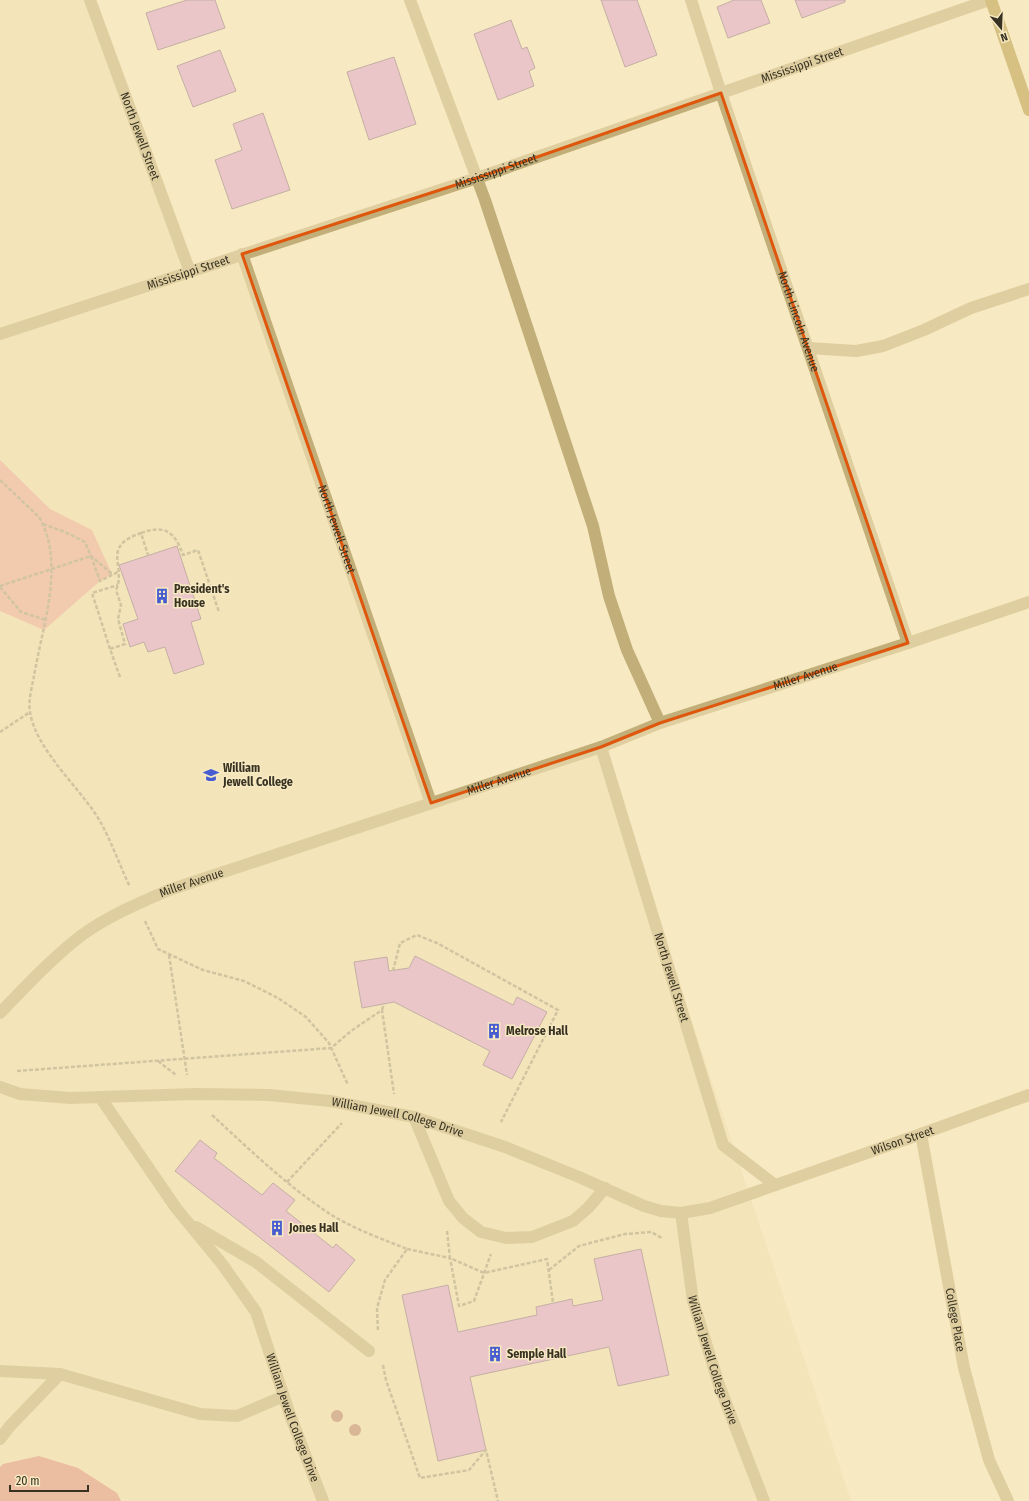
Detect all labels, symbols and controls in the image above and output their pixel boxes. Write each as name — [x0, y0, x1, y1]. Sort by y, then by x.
north arrow — [981, 8, 1021, 48]
text: N — [999, 30, 1009, 44]
street label: Mississippi Street — [759, 44, 845, 86]
street label: North Jewell Street — [117, 90, 163, 182]
street label: Mississippi Street — [453, 151, 539, 192]
street label: Mississippi Street — [145, 252, 231, 292]
street label: North Lincoln Avenue — [775, 269, 822, 374]
street label: North Jewell Street — [315, 483, 358, 575]
place label: President's House — [174, 582, 230, 610]
building icon: President's House — [153, 587, 171, 605]
street label: Miller Avenue — [771, 659, 840, 693]
place label: William Jewell College — [222, 761, 293, 789]
street label: Miller Avenue — [465, 764, 533, 798]
school or university icon: William Jewell College — [202, 766, 220, 784]
street label: Miller Avenue — [157, 865, 225, 900]
street label: North Jewell Street — [651, 931, 692, 1024]
building icon: Melrose Hall — [485, 1022, 503, 1040]
place label: Melrose Hall — [506, 1024, 569, 1038]
street label: William Jewell College Drive — [330, 1094, 466, 1140]
street label: Wilson Street — [869, 1123, 936, 1158]
building icon: Jones Hall — [268, 1219, 286, 1237]
place label: Jones Hall — [288, 1221, 339, 1235]
street label: College Place — [942, 1287, 968, 1353]
street label: William Jewell College Drive — [685, 1294, 741, 1427]
building icon: Semple Hall — [486, 1345, 504, 1363]
place label: Semple Hall — [507, 1347, 567, 1361]
street label: William Jewell College Drive — [263, 1352, 322, 1484]
scale bar — [10, 1467, 88, 1493]
text: 20 m — [16, 1474, 40, 1488]

